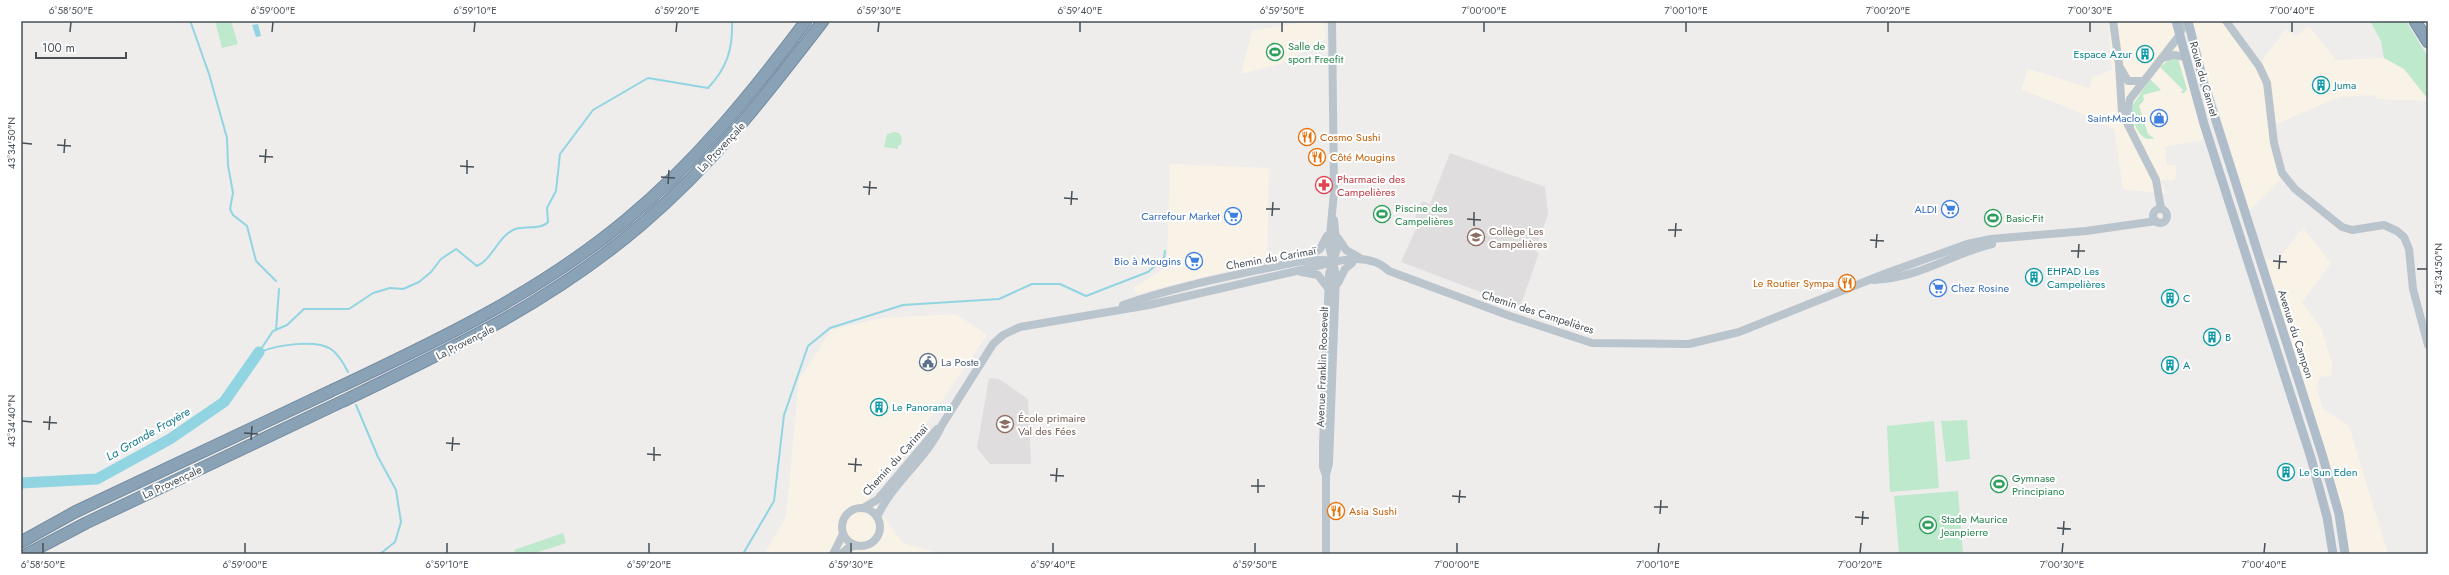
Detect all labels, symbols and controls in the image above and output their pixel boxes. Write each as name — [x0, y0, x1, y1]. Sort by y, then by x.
text: 6°58'50"E — [49, 3, 93, 18]
text: 6°59'00"E — [251, 3, 295, 18]
text: 6°59'10"E — [453, 3, 497, 18]
text: 6°59'20"E — [655, 3, 699, 18]
text: 6°59'30"E — [857, 3, 901, 18]
text: 6°59'40"E — [1058, 3, 1102, 18]
text: 6°59'50"E — [1260, 3, 1304, 18]
text: 7°00'00"E — [1461, 3, 1507, 18]
text: 7°00'10"E — [1664, 3, 1708, 18]
text: 7°00'20"E — [1866, 3, 1910, 18]
text: 7°00'30"E — [2068, 3, 2112, 18]
text: 7°00'40"E — [2270, 3, 2314, 18]
scale bar — [36, 34, 126, 60]
place label: Salle de sport Freefit — [1288, 38, 1344, 67]
text: 100 m — [42, 39, 75, 57]
street label: Route du Cannet — [2186, 40, 2222, 119]
sports icon: Salle de sport Freefit — [1265, 42, 1285, 62]
building icon: Espace Azur — [2135, 44, 2155, 64]
place label: Espace Azur — [2073, 46, 2132, 62]
building icon: Juma — [2311, 75, 2331, 95]
place label: Juma — [2332, 77, 2356, 93]
shop icon: Saint-Maclou — [2149, 108, 2169, 128]
place label: Saint-Maclou — [2087, 110, 2146, 126]
text: 43°34'50"N — [4, 117, 19, 169]
street label: La Provençale — [693, 118, 749, 176]
restaurant icon: Cosmo Sushi — [1297, 127, 1317, 147]
place label: Cosmo Sushi — [1320, 129, 1381, 145]
restaurant icon: Côté Mougins — [1307, 147, 1327, 167]
place label: Côté Mougins — [1330, 149, 1396, 165]
place label: Pharmacie des Campelières — [1337, 171, 1406, 200]
pharmacy icon: Pharmacie des Campelières — [1314, 175, 1334, 195]
supermarket icon: ALDI — [1940, 199, 1960, 219]
place label: Piscine des Campelières — [1395, 200, 1454, 229]
place label: ALDI — [1915, 201, 1937, 217]
sports icon: Piscine des Campelières — [1372, 204, 1392, 224]
supermarket icon: Carrefour Market — [1223, 206, 1243, 226]
place label: Carrefour Market — [1141, 208, 1220, 224]
sports icon: Basic-Fit — [1983, 208, 2003, 228]
place label: Basic-Fit — [2006, 210, 2044, 226]
place label: Collège Les Campelières — [1489, 223, 1548, 252]
school or university icon: Collège Les Campelières — [1466, 227, 1486, 247]
street label: Chemin du Carimaï — [1225, 242, 1318, 274]
text: 43°34'50"N — [2431, 243, 2446, 295]
supermarket icon: Bio à Mougins — [1184, 251, 1204, 271]
place label: Bio à Mougins — [1114, 253, 1182, 269]
place label: EHPAD Les Campelières — [2047, 263, 2106, 292]
building icon: EHPAD Les Campelières — [2024, 267, 2044, 287]
restaurant icon: Le Routier Sympa — [1837, 273, 1857, 293]
place label: Le Routier Sympa — [1753, 275, 1834, 291]
supermarket icon: Chez Rosine — [1928, 278, 1948, 298]
place label: Chez Rosine — [1951, 280, 2009, 296]
street label: Chemin des Campelières — [1480, 286, 1597, 338]
building icon: C — [2160, 288, 2180, 308]
street label: Avenue du Campon — [2274, 288, 2318, 380]
place label: C — [2183, 290, 2191, 306]
street label: Avenue Franklin Roosevelt — [1312, 306, 1332, 428]
street label: La Provençale — [433, 320, 497, 364]
building icon: B — [2202, 327, 2222, 347]
place label: B — [2225, 329, 2231, 345]
public building icon: La Poste — [918, 352, 938, 372]
place label: La Poste — [941, 354, 979, 370]
building icon: A — [2160, 355, 2180, 375]
place label: A — [2183, 357, 2191, 373]
text: 43°34'40"N — [4, 395, 19, 447]
building icon: Le Panorama — [869, 397, 889, 417]
place label: Le Panorama — [892, 399, 952, 415]
water label: La Grande Frayère — [103, 403, 193, 465]
place label: École primaire Val des Fées — [1018, 410, 1086, 439]
school or university icon: École primaire Val des Fées — [995, 414, 1015, 434]
street label: Chemin du Carimaï — [859, 420, 932, 499]
street label: La Provençale — [140, 461, 205, 503]
building icon: Le Sun Eden — [2276, 462, 2296, 482]
place label: Le Sun Eden — [2299, 464, 2358, 480]
place label: Gymnase Principiano — [2012, 470, 2065, 499]
sports icon: Gymnase Principiano — [1989, 474, 2009, 494]
restaurant icon: Asia Sushi — [1326, 501, 1346, 521]
place label: Asia Sushi — [1349, 503, 1397, 519]
place label: Stade Maurice Jeanpierre — [1939, 511, 2008, 540]
sports icon: Stade Maurice Jeanpierre — [1918, 515, 1938, 535]
text: 6°58'50"E — [21, 557, 65, 572]
text: 6°59'00"E — [223, 557, 267, 572]
text: 6°59'10"E — [425, 557, 469, 572]
text: 6°59'20"E — [627, 557, 671, 572]
text: 6°59'30"E — [829, 557, 873, 572]
text: 6°59'40"E — [1031, 557, 1075, 572]
text: 6°59'50"E — [1233, 557, 1277, 572]
text: 7°00'00"E — [1434, 557, 1480, 572]
text: 7°00'10"E — [1636, 557, 1680, 572]
text: 7°00'20"E — [1838, 557, 1882, 572]
text: 7°00'30"E — [2040, 557, 2084, 572]
text: 7°00'40"E — [2242, 557, 2286, 572]

